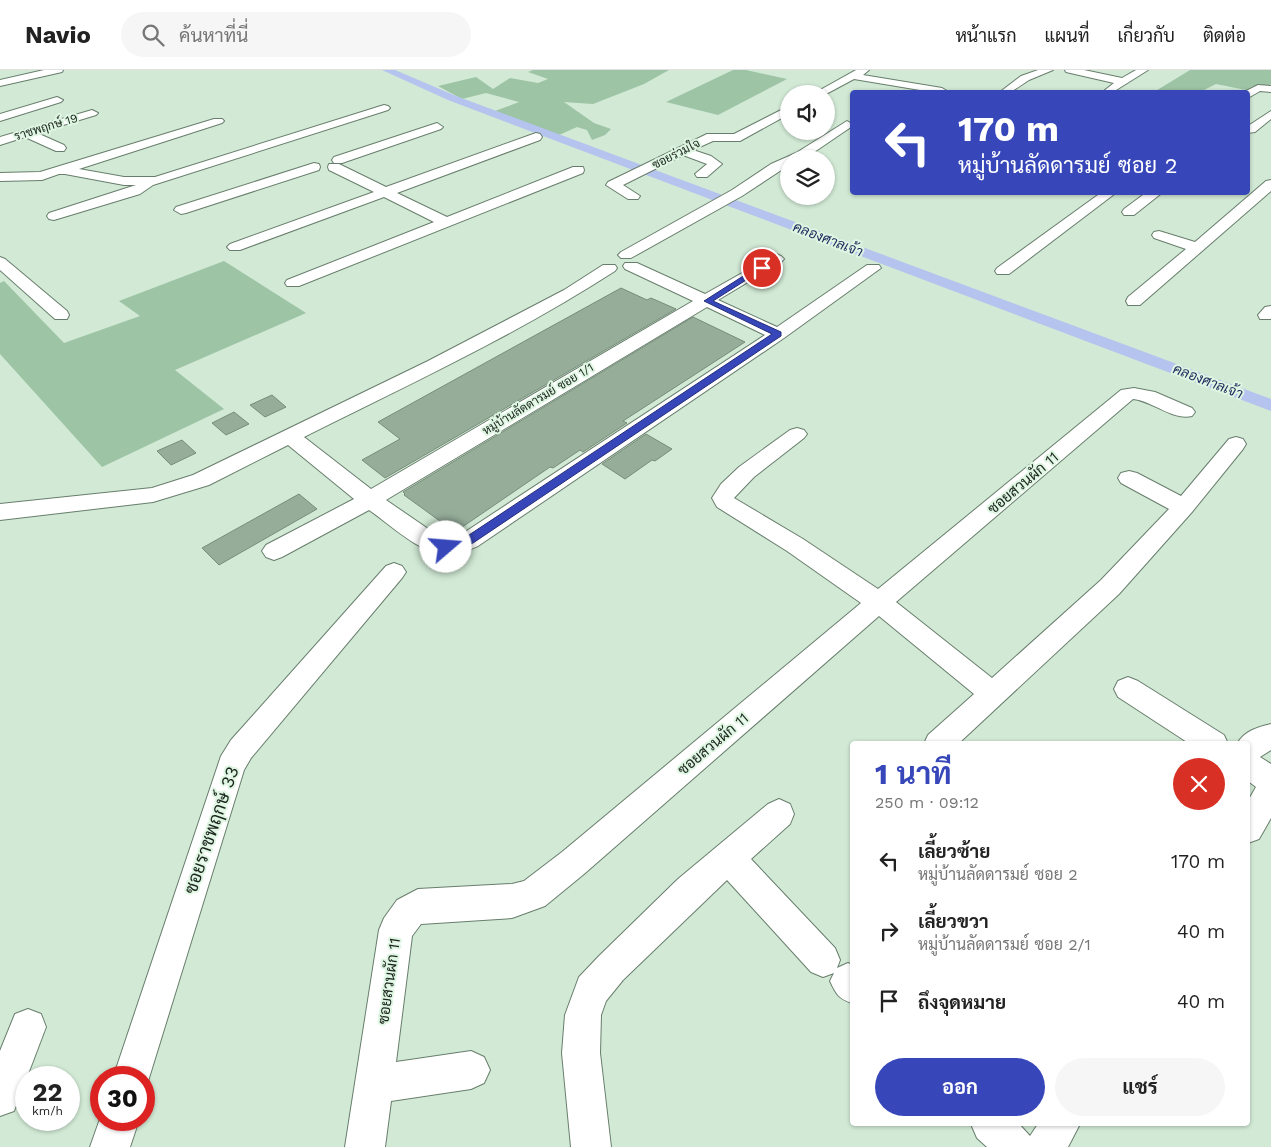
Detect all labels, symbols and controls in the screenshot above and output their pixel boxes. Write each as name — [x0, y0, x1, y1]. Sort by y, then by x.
search box — [121, 12, 471, 57]
text: Navio — [25, 21, 91, 49]
icon: search — [139, 21, 167, 49]
text: ค้นหาที่นี่ — [179, 24, 248, 47]
text: หน้าแรก — [955, 25, 1017, 46]
text: แผนที่ — [1045, 25, 1089, 46]
text: เกี่ยวกับ — [1117, 25, 1175, 46]
text: ติดต่อ — [1203, 25, 1246, 46]
map controls — [780, 85, 835, 205]
button: sound — [780, 85, 835, 140]
text: 170 m — [958, 108, 1059, 150]
street label: ราชพฤกษ์ 19 — [12, 110, 79, 143]
icon: left — [875, 110, 940, 175]
street label: ซอยร่วมใจ — [649, 135, 702, 172]
button: layers — [780, 150, 835, 205]
text: หมู่บ้านลัดดารมย์ ซอย 2 — [958, 153, 1177, 178]
water label: คลองศาลเจ้า — [791, 218, 865, 260]
pin — [741, 247, 783, 289]
icon: arrive — [748, 254, 776, 282]
street label: หมู่บ้านลัดดารมย์ ซอย 1/1 — [479, 359, 597, 439]
water label: คลองศาลเจ้า — [1171, 360, 1245, 402]
street label: ซอยสวนผัก 11 — [984, 448, 1062, 518]
position arrow — [419, 520, 471, 572]
street label: ซอยสวนผัก 11 — [674, 709, 752, 779]
text: 1 นาที — [875, 756, 952, 791]
button: close — [1173, 758, 1225, 810]
street label: ซอยราชพฤกษ์ 33 — [177, 763, 244, 897]
text: 250 m · 09:12 — [875, 793, 979, 812]
text: เลี้ยวซ้าย — [918, 840, 990, 863]
icon: left — [875, 847, 903, 875]
text: 170 m — [1171, 850, 1225, 873]
text: หมู่บ้านลัดดารมย์ ซอย 2 — [918, 865, 1078, 884]
text: เลี้ยวขวา — [918, 910, 989, 933]
icon: right — [875, 917, 903, 945]
text: 40 m — [1177, 920, 1225, 943]
text: หมู่บ้านลัดดารมย์ ซอย 2/1 — [918, 935, 1091, 954]
street label: ซอยสวนผัก 11 — [374, 937, 404, 1025]
icon: arrive — [875, 987, 903, 1015]
text: 40 m — [1177, 990, 1225, 1013]
text: ถึงจุดหมาย — [918, 991, 1006, 1014]
button: ออก — [875, 1058, 1045, 1116]
button: แชร์ — [1055, 1058, 1225, 1116]
speed limit sign: 30 — [90, 1066, 155, 1131]
text: 22 — [33, 1078, 62, 1107]
text: km/h — [32, 1104, 63, 1118]

